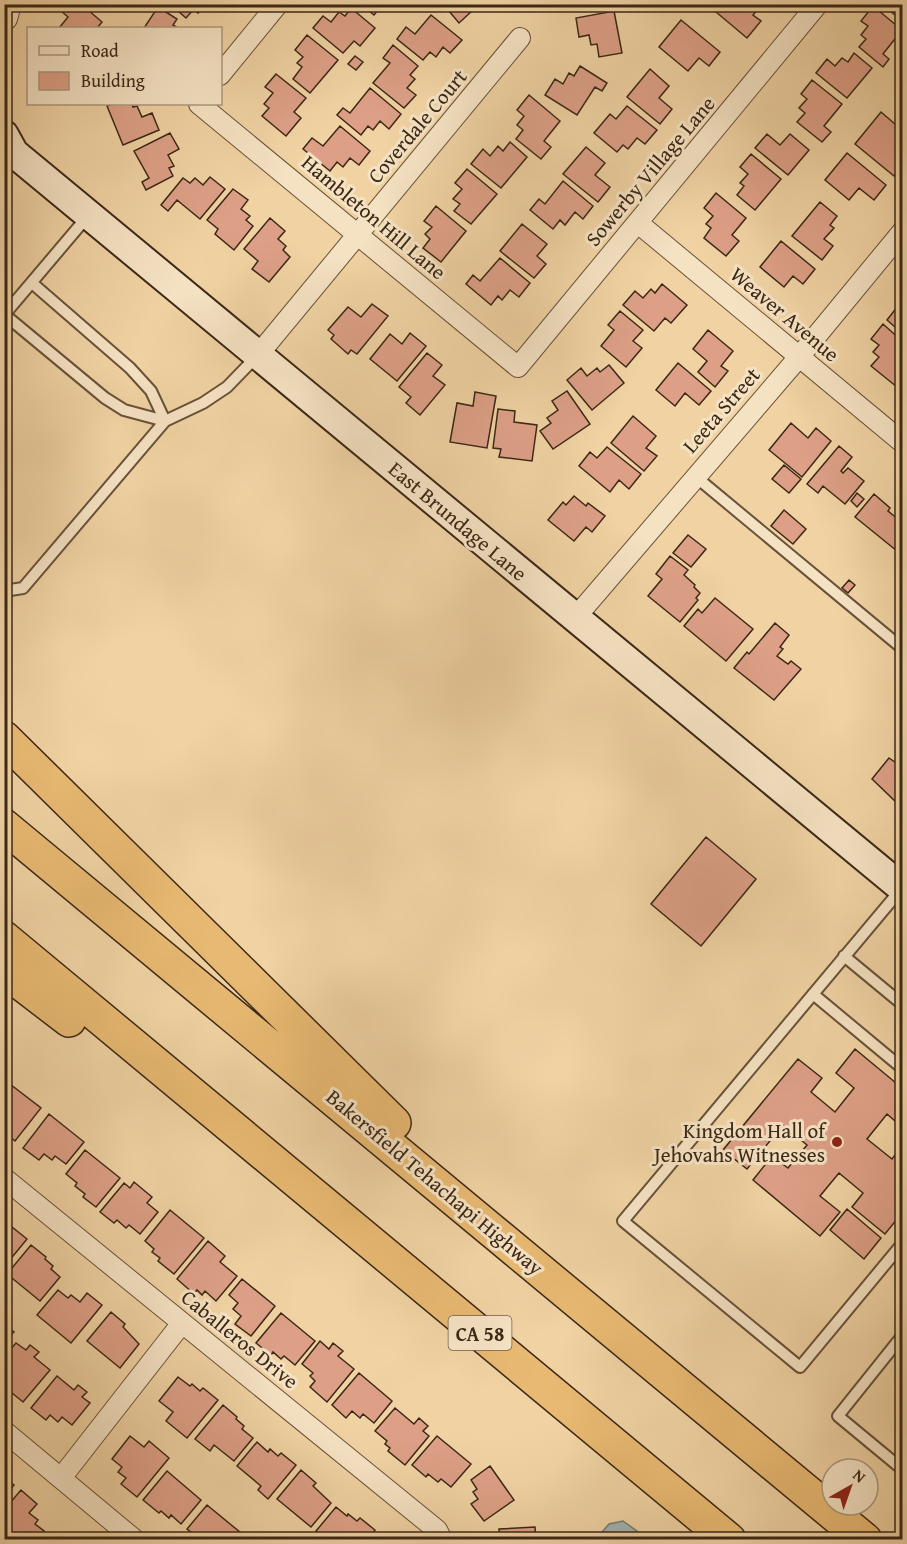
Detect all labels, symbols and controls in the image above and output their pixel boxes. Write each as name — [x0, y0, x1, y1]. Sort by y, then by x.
legend — [27, 27, 222, 105]
text: Road — [81, 37, 119, 64]
street label: Coverdale Court — [360, 62, 475, 190]
text: Building — [81, 67, 145, 94]
street label: Sowerby Village Lane — [578, 89, 722, 253]
street label: Hambleton Hill Lane — [295, 147, 453, 287]
street label: Weaver Avenue — [724, 259, 846, 369]
street label: Leeta Street — [675, 360, 768, 460]
street label: East Brundage Lane — [382, 454, 534, 588]
street label: Bakersfield Tehachapi Highway — [320, 1082, 551, 1283]
place label: Kingdom Hall of Jehovahs Witnesses — [651, 1115, 827, 1170]
marker: Kingdom Hall of Jehovahs Witnesses — [830, 1135, 844, 1149]
street label: Caballeros Drive — [175, 1282, 305, 1396]
road number: CA 58 — [448, 1316, 512, 1350]
north arrow — [820, 1457, 880, 1517]
text: N — [848, 1463, 872, 1488]

